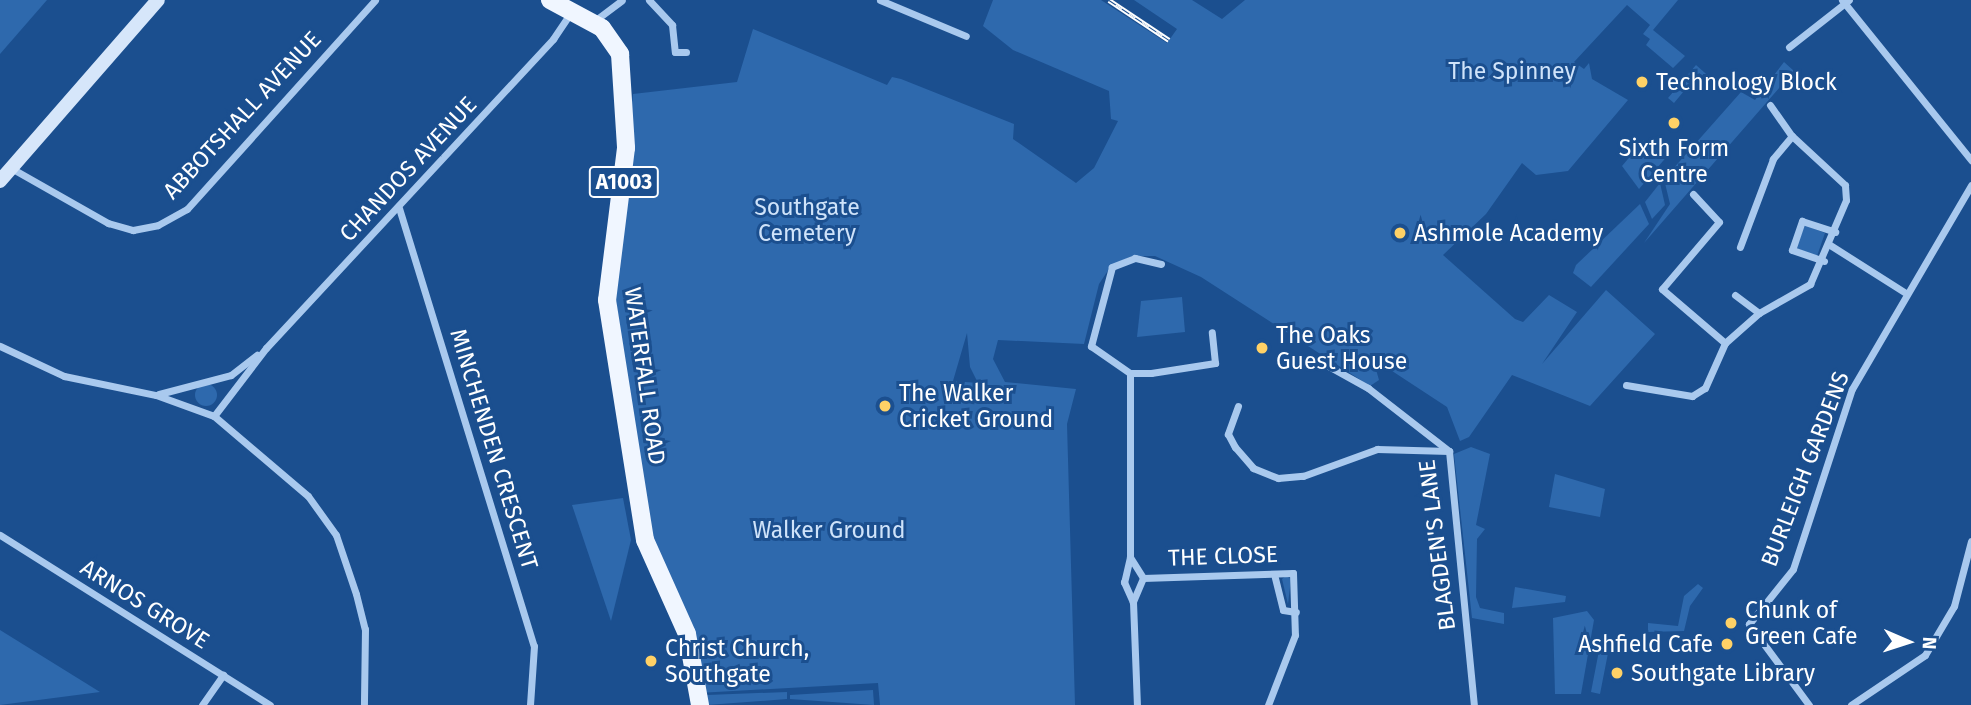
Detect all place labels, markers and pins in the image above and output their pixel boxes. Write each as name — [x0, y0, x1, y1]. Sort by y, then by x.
place label: Technology Block — [1656, 68, 1837, 96]
marker: Technology Block — [1634, 74, 1650, 90]
marker: Sixth Form Centre — [1666, 115, 1682, 131]
place label: Sixth Form Centre — [1619, 134, 1729, 188]
place label: Ashmole Academy — [1414, 219, 1603, 247]
marker: Ashmole Academy — [1392, 225, 1408, 241]
place label: The Oaks Guest House — [1276, 321, 1407, 375]
marker: The Oaks Guest House — [1254, 340, 1270, 356]
place label: The Walker Cricket Ground — [899, 379, 1053, 433]
marker: The Walker Cricket Ground — [877, 398, 893, 414]
place label: Chunk of Green Cafe — [1745, 596, 1858, 650]
marker: Chunk of Green Cafe — [1723, 615, 1739, 631]
place label: Ashfield Cafe — [1578, 630, 1713, 658]
place label: Christ Church, Southgate — [665, 634, 809, 688]
marker: Ashfield Cafe — [1719, 636, 1735, 652]
marker: Christ Church, Southgate — [643, 653, 659, 669]
place label: Southgate Library — [1631, 659, 1815, 687]
marker: Southgate Library — [1609, 665, 1625, 681]

